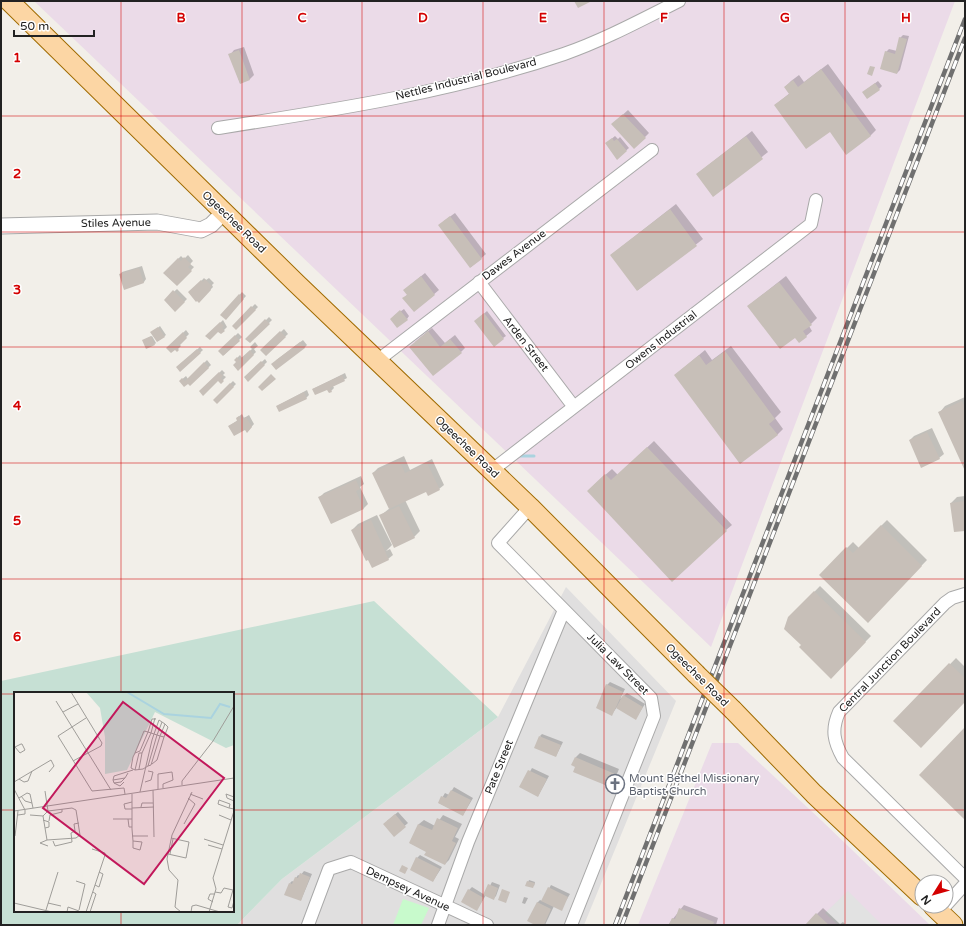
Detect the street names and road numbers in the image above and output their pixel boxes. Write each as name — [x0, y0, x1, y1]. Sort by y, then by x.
street label: Nettles Industrial Boulevard — [394, 55, 538, 103]
street label: Ogeechee Road — [199, 188, 269, 256]
street label: Stiles Avenue — [81, 216, 151, 230]
street label: Dawes Avenue — [479, 227, 549, 283]
street label: Owens Industrial — [623, 308, 699, 372]
street label: Arden Street — [500, 314, 552, 374]
street label: Ogeechee Road — [432, 413, 502, 481]
street label: Central Junction Boulevard — [836, 605, 944, 715]
street label: Julia Law Street — [584, 630, 652, 698]
street label: Ogeechee Road — [663, 641, 731, 709]
street label: Pate Street — [482, 738, 516, 796]
street label: Dempsey Avenue — [364, 864, 452, 914]

